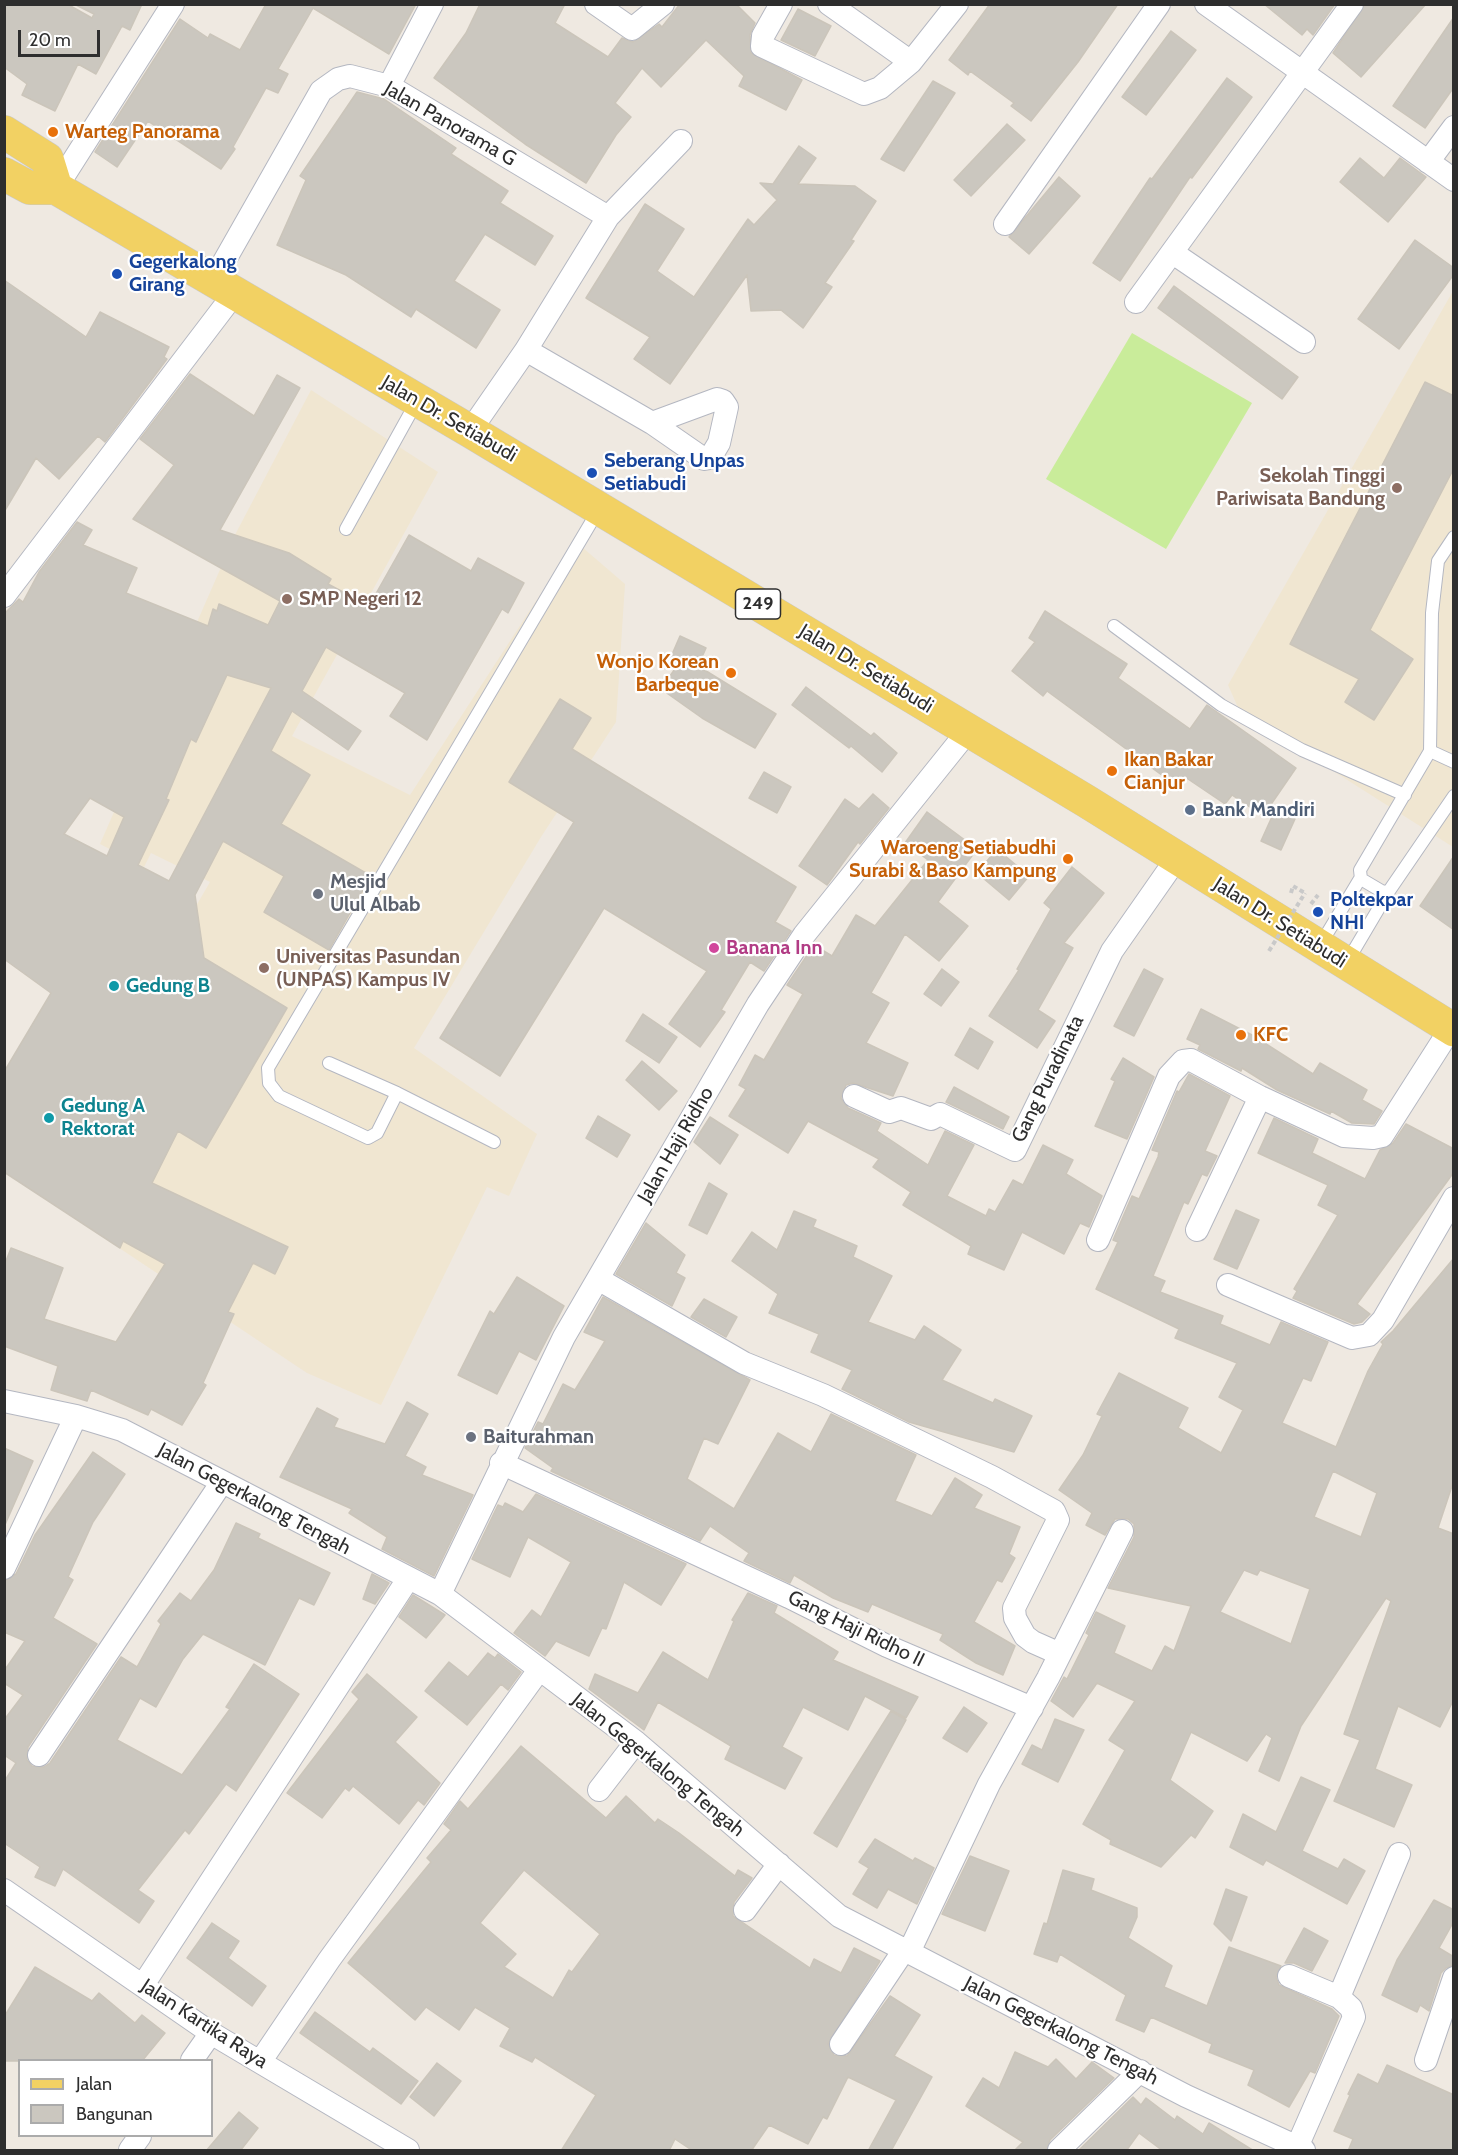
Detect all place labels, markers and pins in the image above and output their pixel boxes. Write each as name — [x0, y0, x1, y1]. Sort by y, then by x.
place label: Warteg Panorama — [65, 120, 220, 144]
marker: Warteg Panorama — [46, 125, 60, 139]
place label: Gegerkalong Girang — [129, 250, 236, 297]
marker: Gegerkalong Girang — [110, 267, 124, 281]
place label: Seberang Unpas Setiabudi — [604, 449, 745, 496]
place label: Sekolah Tinggi Pariwisata Bandung — [1216, 464, 1385, 511]
marker: Seberang Unpas Setiabudi — [585, 466, 599, 480]
marker: Sekolah Tinggi Pariwisata Bandung — [1390, 481, 1404, 495]
place label: SMP Negeri 12 — [299, 587, 422, 611]
marker: SMP Negeri 12 — [280, 592, 294, 606]
place label: Wonjo Korean Barbeque — [596, 650, 719, 697]
marker: Wonjo Korean Barbeque — [724, 666, 738, 680]
place label: Ikan Bakar Cianjur — [1124, 748, 1213, 795]
marker: Ikan Bakar Cianjur — [1105, 764, 1119, 778]
place label: Bank Mandiri — [1202, 798, 1315, 822]
marker: Bank Mandiri — [1183, 803, 1197, 817]
place label: Waroeng Setiabudhi Surabi & Baso Kampung — [849, 836, 1056, 883]
marker: Waroeng Setiabudhi Surabi & Baso Kampung — [1061, 852, 1075, 866]
place label: Mesjid Ulul Albab — [330, 870, 420, 917]
marker: Mesjid Ulul Albab — [311, 887, 325, 901]
place label: Poltekpar NHI — [1330, 888, 1413, 935]
marker: Poltekpar NHI — [1311, 905, 1325, 919]
place label: Banana Inn — [726, 936, 823, 960]
marker: Banana Inn — [707, 941, 721, 955]
place label: Universitas Pasundan (UNPAS) Kampus IV — [276, 945, 460, 992]
marker: Universitas Pasundan (UNPAS) Kampus IV — [257, 961, 271, 975]
place label: Gedung B — [126, 974, 210, 998]
marker: Gedung B — [107, 979, 121, 993]
place label: KFC — [1253, 1023, 1288, 1047]
marker: KFC — [1234, 1028, 1248, 1042]
place label: Gedung A Rektorat — [61, 1094, 145, 1141]
marker: Gedung A Rektorat — [42, 1111, 56, 1125]
place label: Baiturahman — [483, 1425, 594, 1449]
marker: Baiturahman — [464, 1430, 478, 1444]

